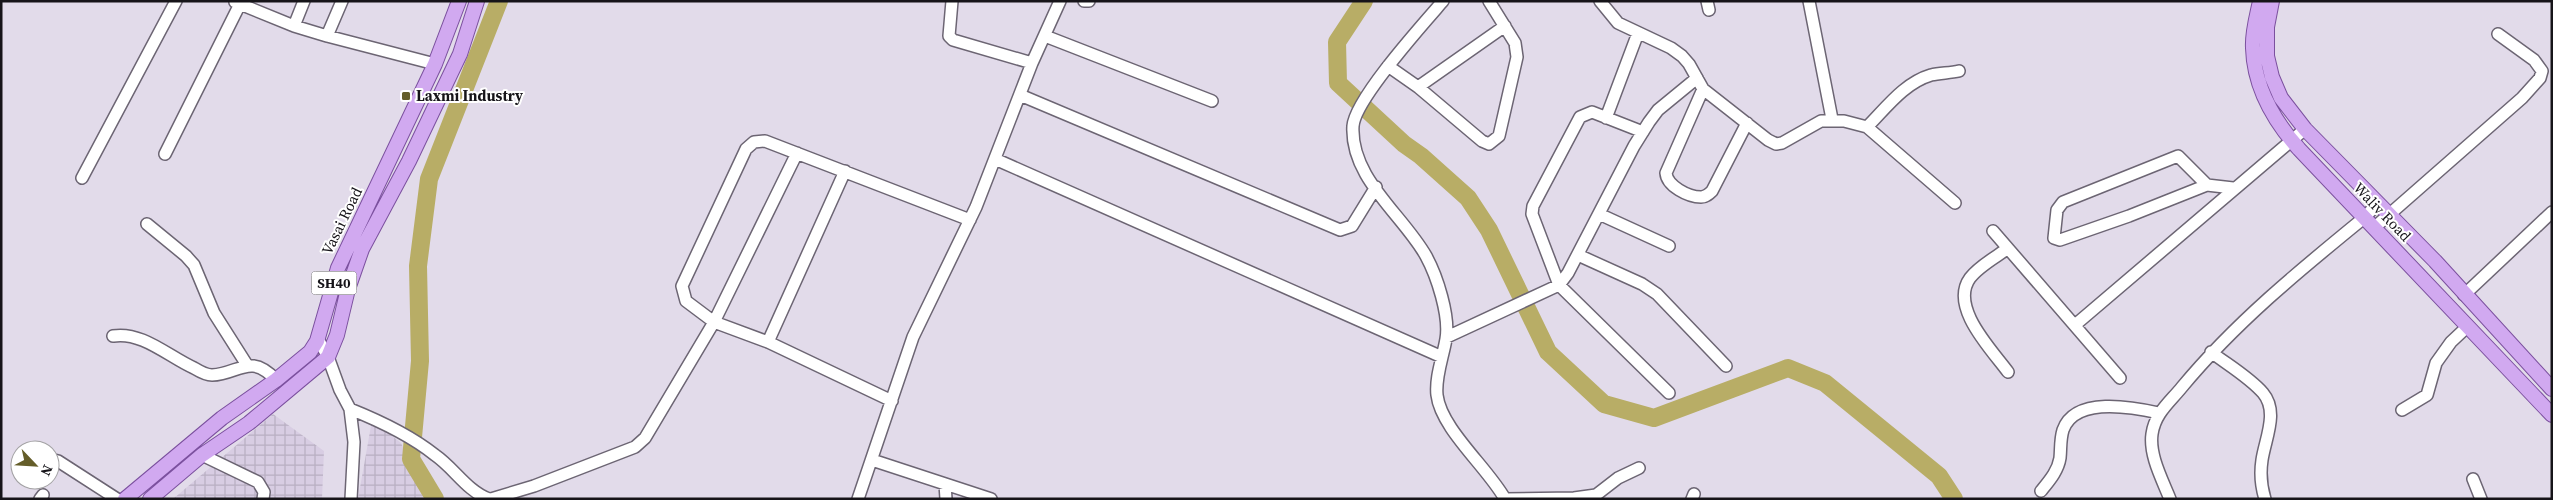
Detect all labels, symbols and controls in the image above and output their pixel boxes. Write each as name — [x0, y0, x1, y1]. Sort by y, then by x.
place label: Laxmi Industry — [416, 85, 523, 106]
marker: Laxmi Industry — [400, 90, 412, 102]
street label: Waliv Road — [2349, 177, 2416, 246]
street label: Vasai Road — [316, 183, 367, 258]
road number: SH40 — [312, 272, 356, 294]
north arrow — [10, 440, 60, 490]
text: N — [36, 462, 58, 479]

